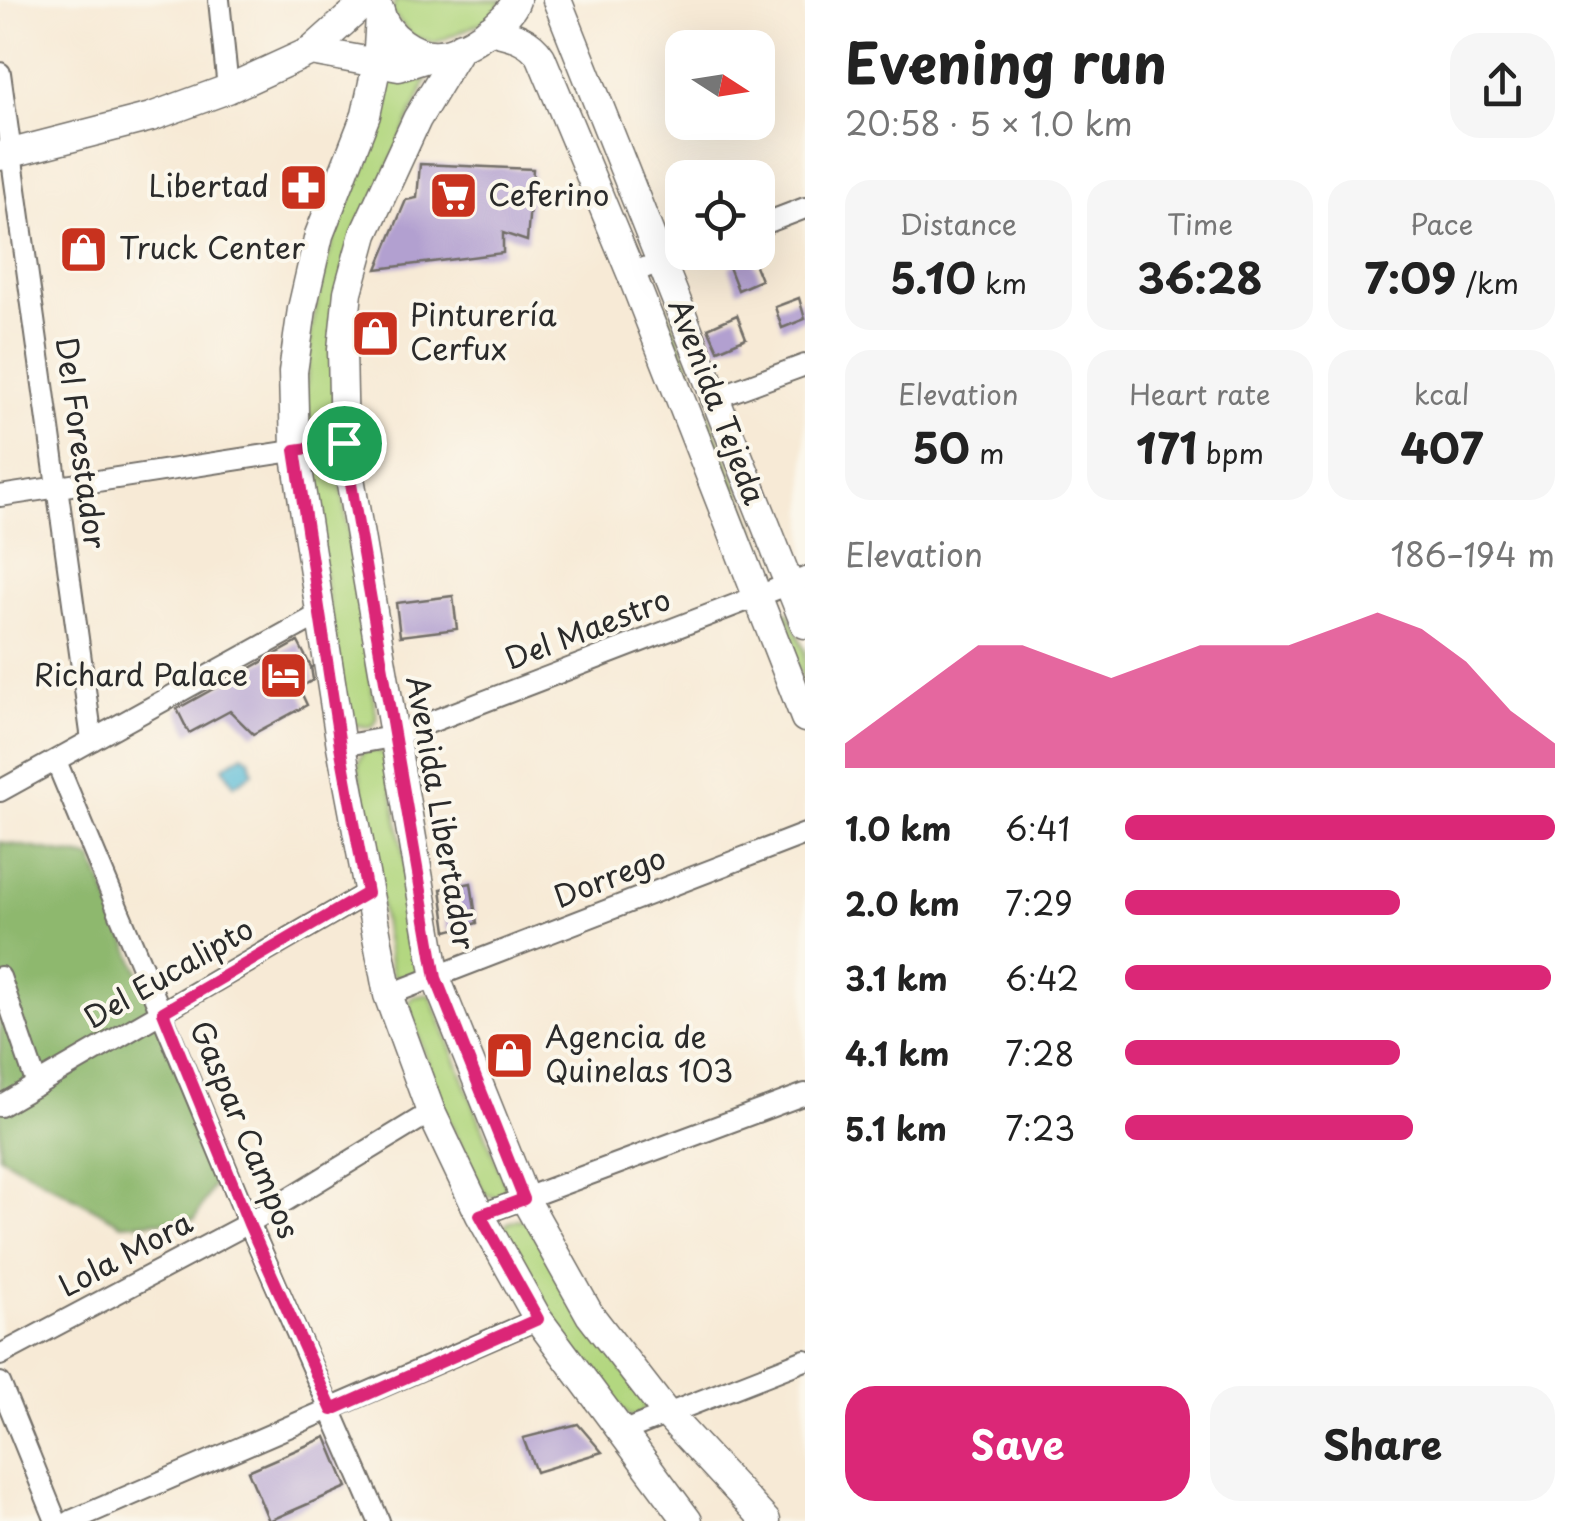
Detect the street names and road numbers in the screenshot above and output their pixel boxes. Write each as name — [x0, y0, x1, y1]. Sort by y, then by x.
street label: Avenida Tejeda — [658, 292, 779, 511]
street label: Del Forestador — [45, 334, 120, 551]
street label: Del Maestro — [498, 575, 676, 680]
street label: Avenida Libertador — [396, 672, 489, 953]
street label: Dorrego — [547, 834, 672, 918]
street label: Del Eucalipto — [75, 905, 261, 1039]
street label: Gaspar Campos — [180, 1013, 312, 1245]
street label: Lola Mora — [50, 1198, 200, 1307]

